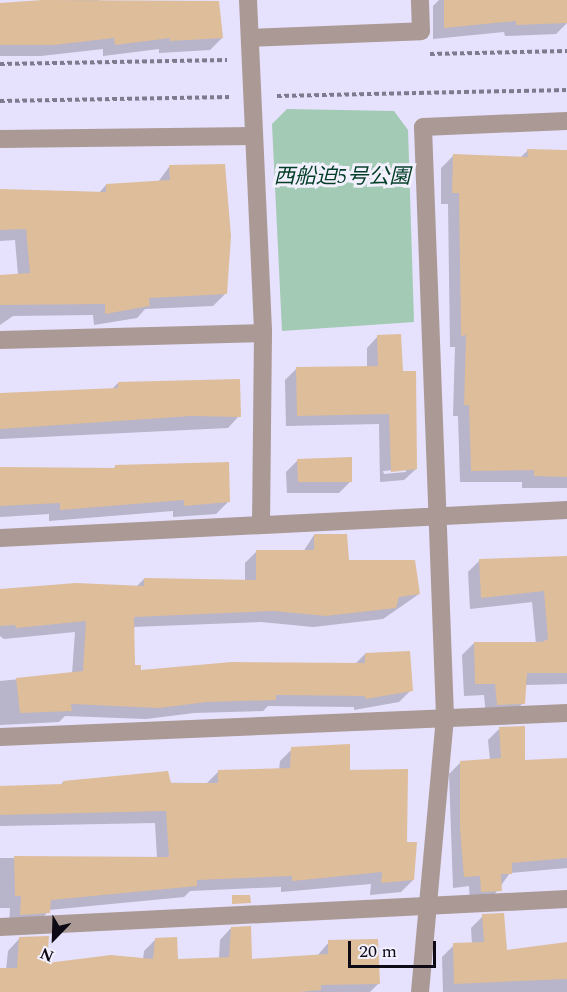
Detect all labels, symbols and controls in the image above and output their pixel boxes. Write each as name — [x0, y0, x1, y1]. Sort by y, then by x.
park label: 西船迫5号公園 — [274, 164, 410, 190]
north arrow — [24, 908, 84, 968]
scale bar — [351, 929, 440, 967]
text: 20 m — [359, 938, 397, 965]
text: N — [36, 941, 58, 968]

